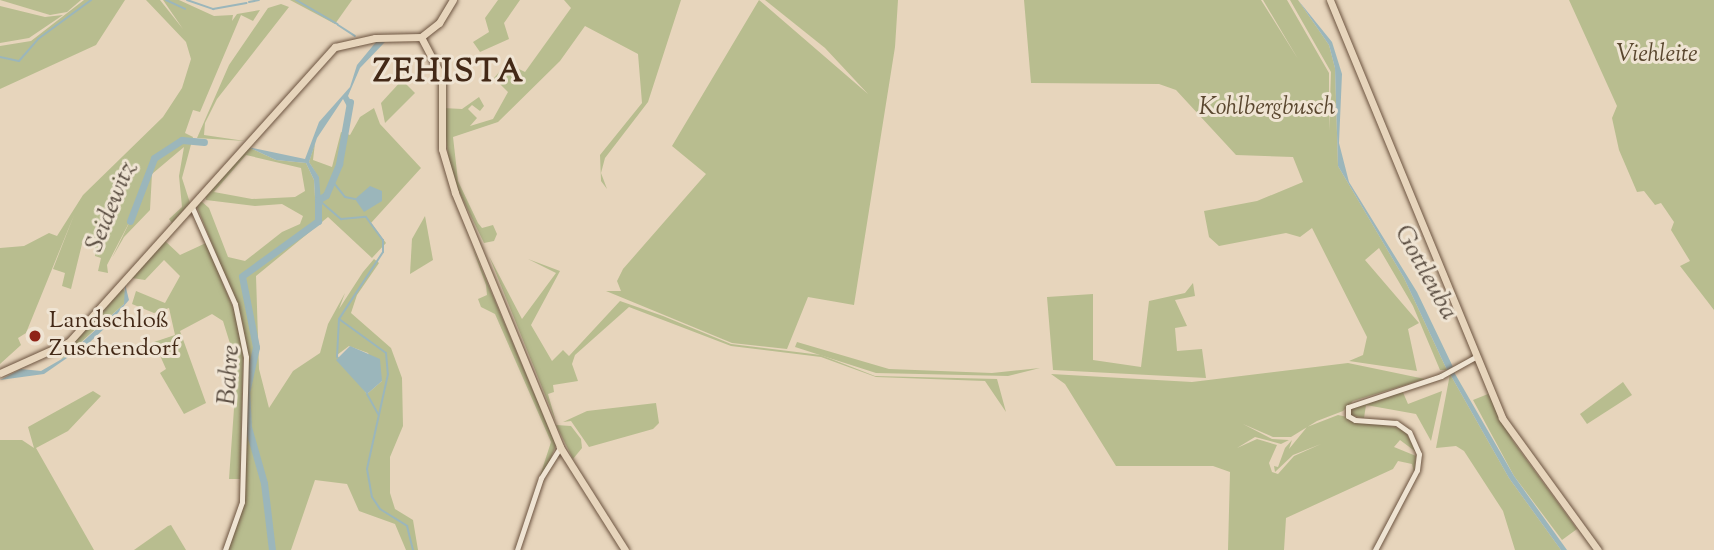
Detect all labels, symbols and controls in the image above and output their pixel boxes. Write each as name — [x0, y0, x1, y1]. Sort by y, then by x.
park label: Viehleite — [1616, 42, 1698, 70]
district label: ZEHISTA — [374, 54, 524, 92]
park label: Kohlbergbusch — [1199, 95, 1335, 123]
water label: Seidewitz — [80, 157, 144, 257]
water label: Gottleuba — [1386, 220, 1464, 326]
place label: Landschloß Zuschendorf — [49, 308, 179, 364]
marker: Landschloß Zuschendorf — [27, 328, 43, 344]
water label: Bahre — [212, 344, 248, 406]

